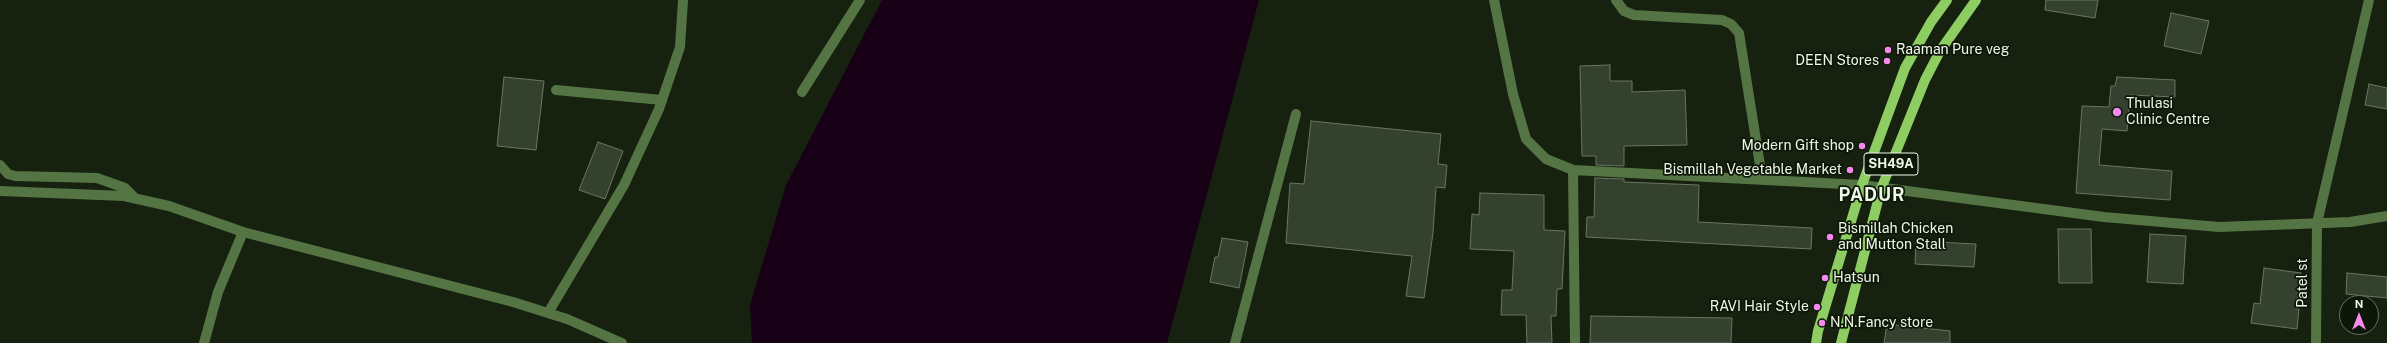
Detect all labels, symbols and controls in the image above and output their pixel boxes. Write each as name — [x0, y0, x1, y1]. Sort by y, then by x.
place label: Raaman Pure veg — [1896, 42, 2009, 58]
marker: Raaman Pure veg — [1883, 45, 1893, 55]
place label: DEEN Stores — [1795, 53, 1879, 69]
marker: DEEN Stores — [1882, 56, 1892, 66]
place label: Thulasi Clinic Centre — [2126, 96, 2210, 128]
marker: Thulasi Clinic Centre — [2111, 106, 2123, 118]
place label: Modern Gift shop — [1741, 138, 1854, 154]
marker: Modern Gift shop — [1857, 141, 1867, 151]
road number: SH49A — [1864, 153, 1918, 175]
place label: Bismillah Vegetable Market — [1663, 162, 1842, 178]
marker: Bismillah Vegetable Market — [1845, 165, 1855, 175]
district label: PADUR — [1838, 184, 1906, 206]
place label: Bismillah Chicken and Mutton Stall — [1838, 221, 1953, 254]
marker: Bismillah Chicken and Mutton Stall — [1825, 232, 1835, 242]
street label: Patel st — [2295, 258, 2311, 308]
place label: Hatsun — [1833, 270, 1880, 286]
marker: Hatsun — [1820, 273, 1830, 283]
north arrow — [2339, 295, 2379, 335]
text: N — [2355, 298, 2363, 310]
place label: RAVI Hair Style — [1710, 299, 1809, 315]
marker: RAVI Hair Style — [1812, 302, 1822, 312]
place label: N.N.Fancy store — [1830, 315, 1933, 331]
marker: N.N.Fancy store — [1817, 318, 1827, 328]

